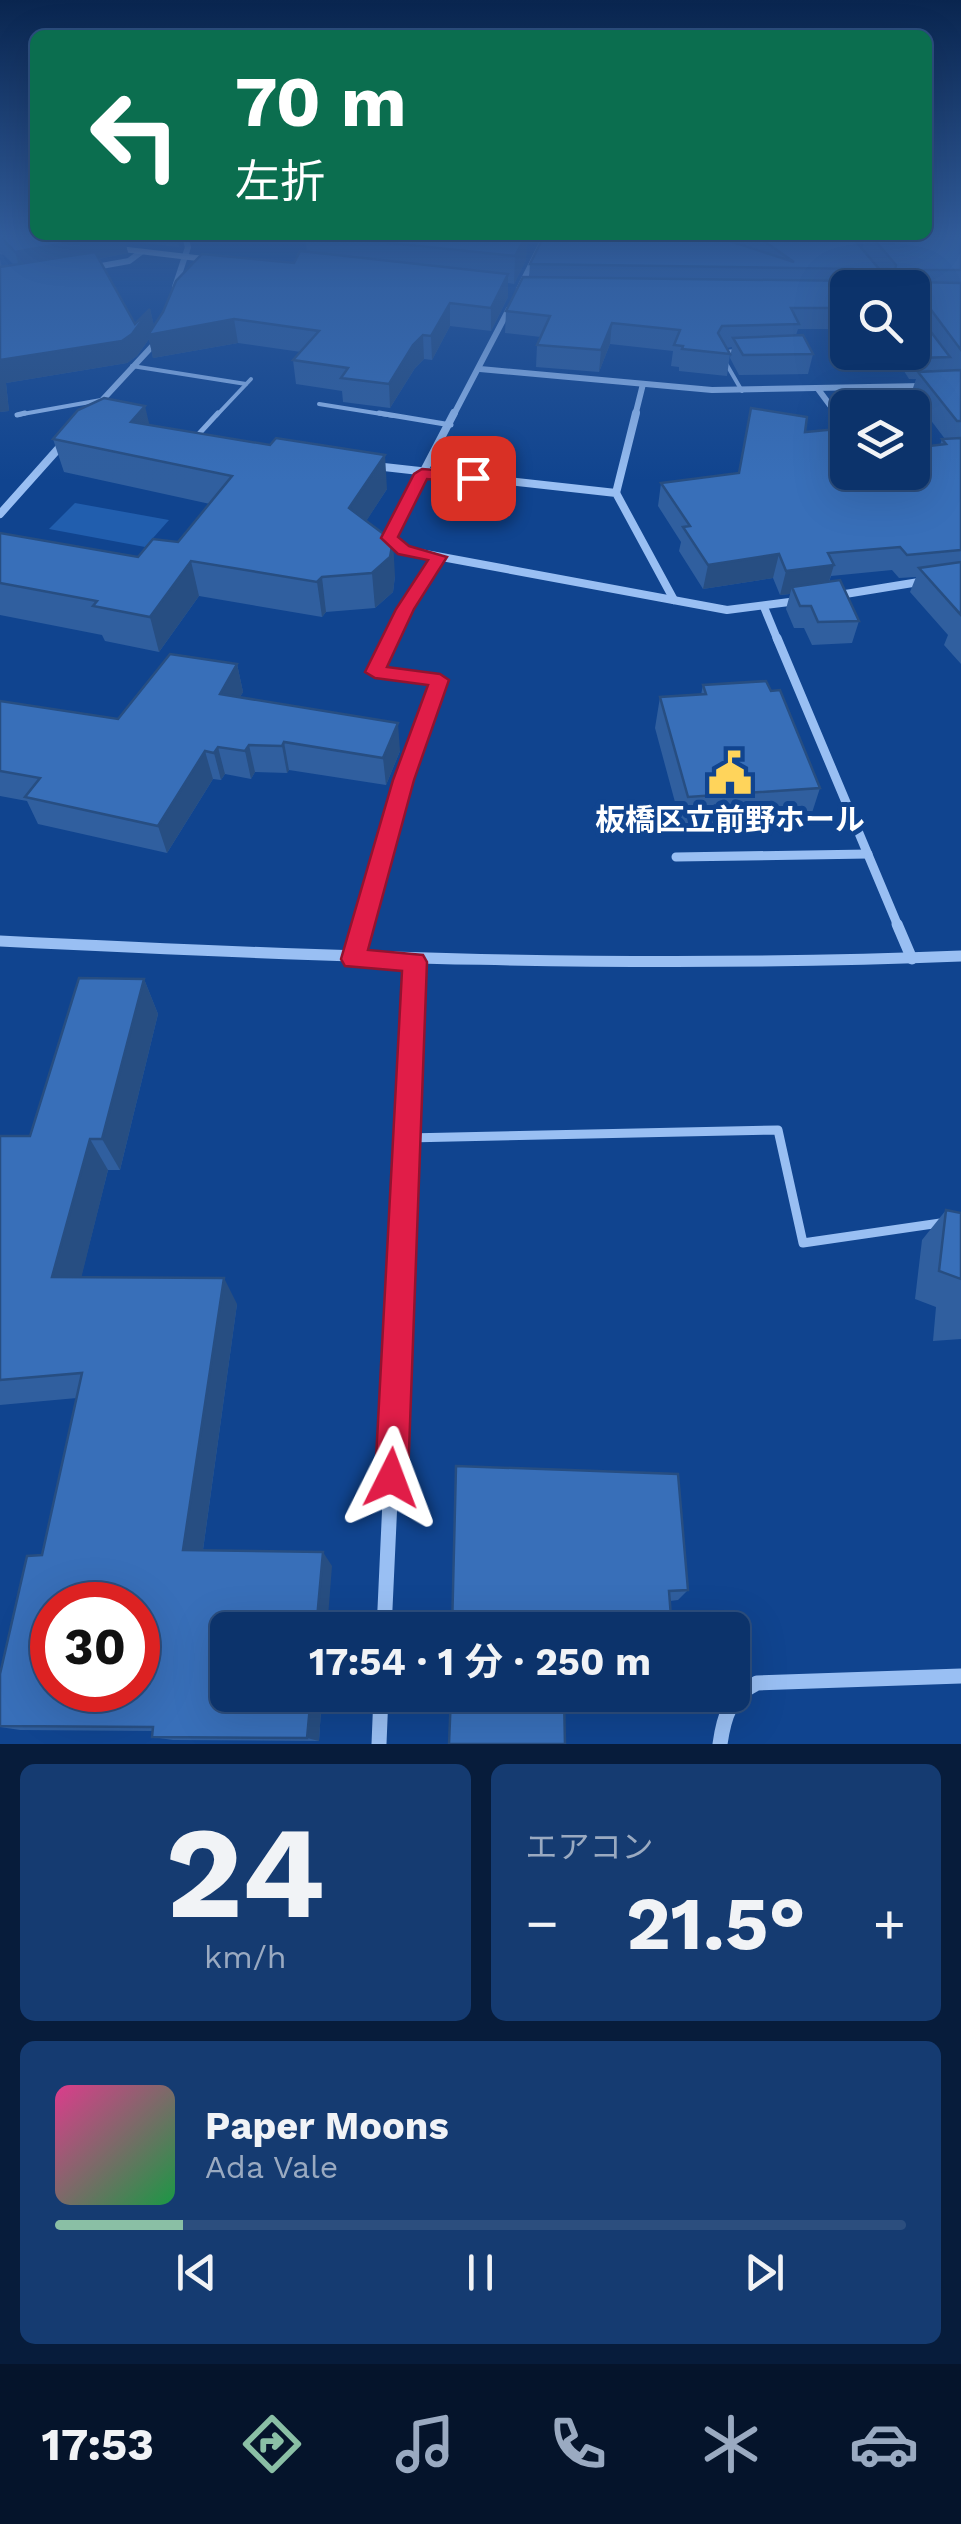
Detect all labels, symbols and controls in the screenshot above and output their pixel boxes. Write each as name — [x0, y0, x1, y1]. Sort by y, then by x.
text: 70 m — [235, 61, 407, 143]
icon: left — [70, 70, 200, 200]
text: 左折 — [235, 155, 325, 208]
map controls — [830, 270, 930, 490]
button: search — [830, 270, 930, 370]
button: layers — [830, 390, 930, 490]
pin — [431, 436, 516, 521]
icon: arrive — [446, 451, 501, 506]
public building icon: 板橋区立前野ホール — [706, 749, 754, 797]
place label: 板橋区立前野ホール — [595, 802, 865, 837]
position arrow — [339, 1426, 443, 1530]
speed limit sign: 30 — [30, 1582, 160, 1712]
text: 17:54 · 1 分 · 250 m — [309, 1640, 651, 1684]
text: 24 — [165, 1796, 325, 1949]
text: エアコン — [526, 1828, 654, 1866]
text: 21.5° — [626, 1879, 806, 1967]
text: − — [526, 1891, 559, 1955]
text: + — [873, 1891, 906, 1955]
text: km/h — [204, 1938, 286, 1976]
text: Paper Moons — [205, 2104, 449, 2148]
text: Ada Vale — [205, 2148, 338, 2186]
icon: previous — [169, 2245, 224, 2300]
icon: pause — [453, 2245, 508, 2300]
icon: next — [737, 2245, 792, 2300]
icon: directions — [237, 2409, 307, 2479]
icon: music — [390, 2409, 460, 2479]
icon: phone — [543, 2409, 613, 2479]
icon: climate — [696, 2409, 766, 2479]
icon: car — [849, 2409, 919, 2479]
text: 17:53 — [42, 2418, 154, 2471]

